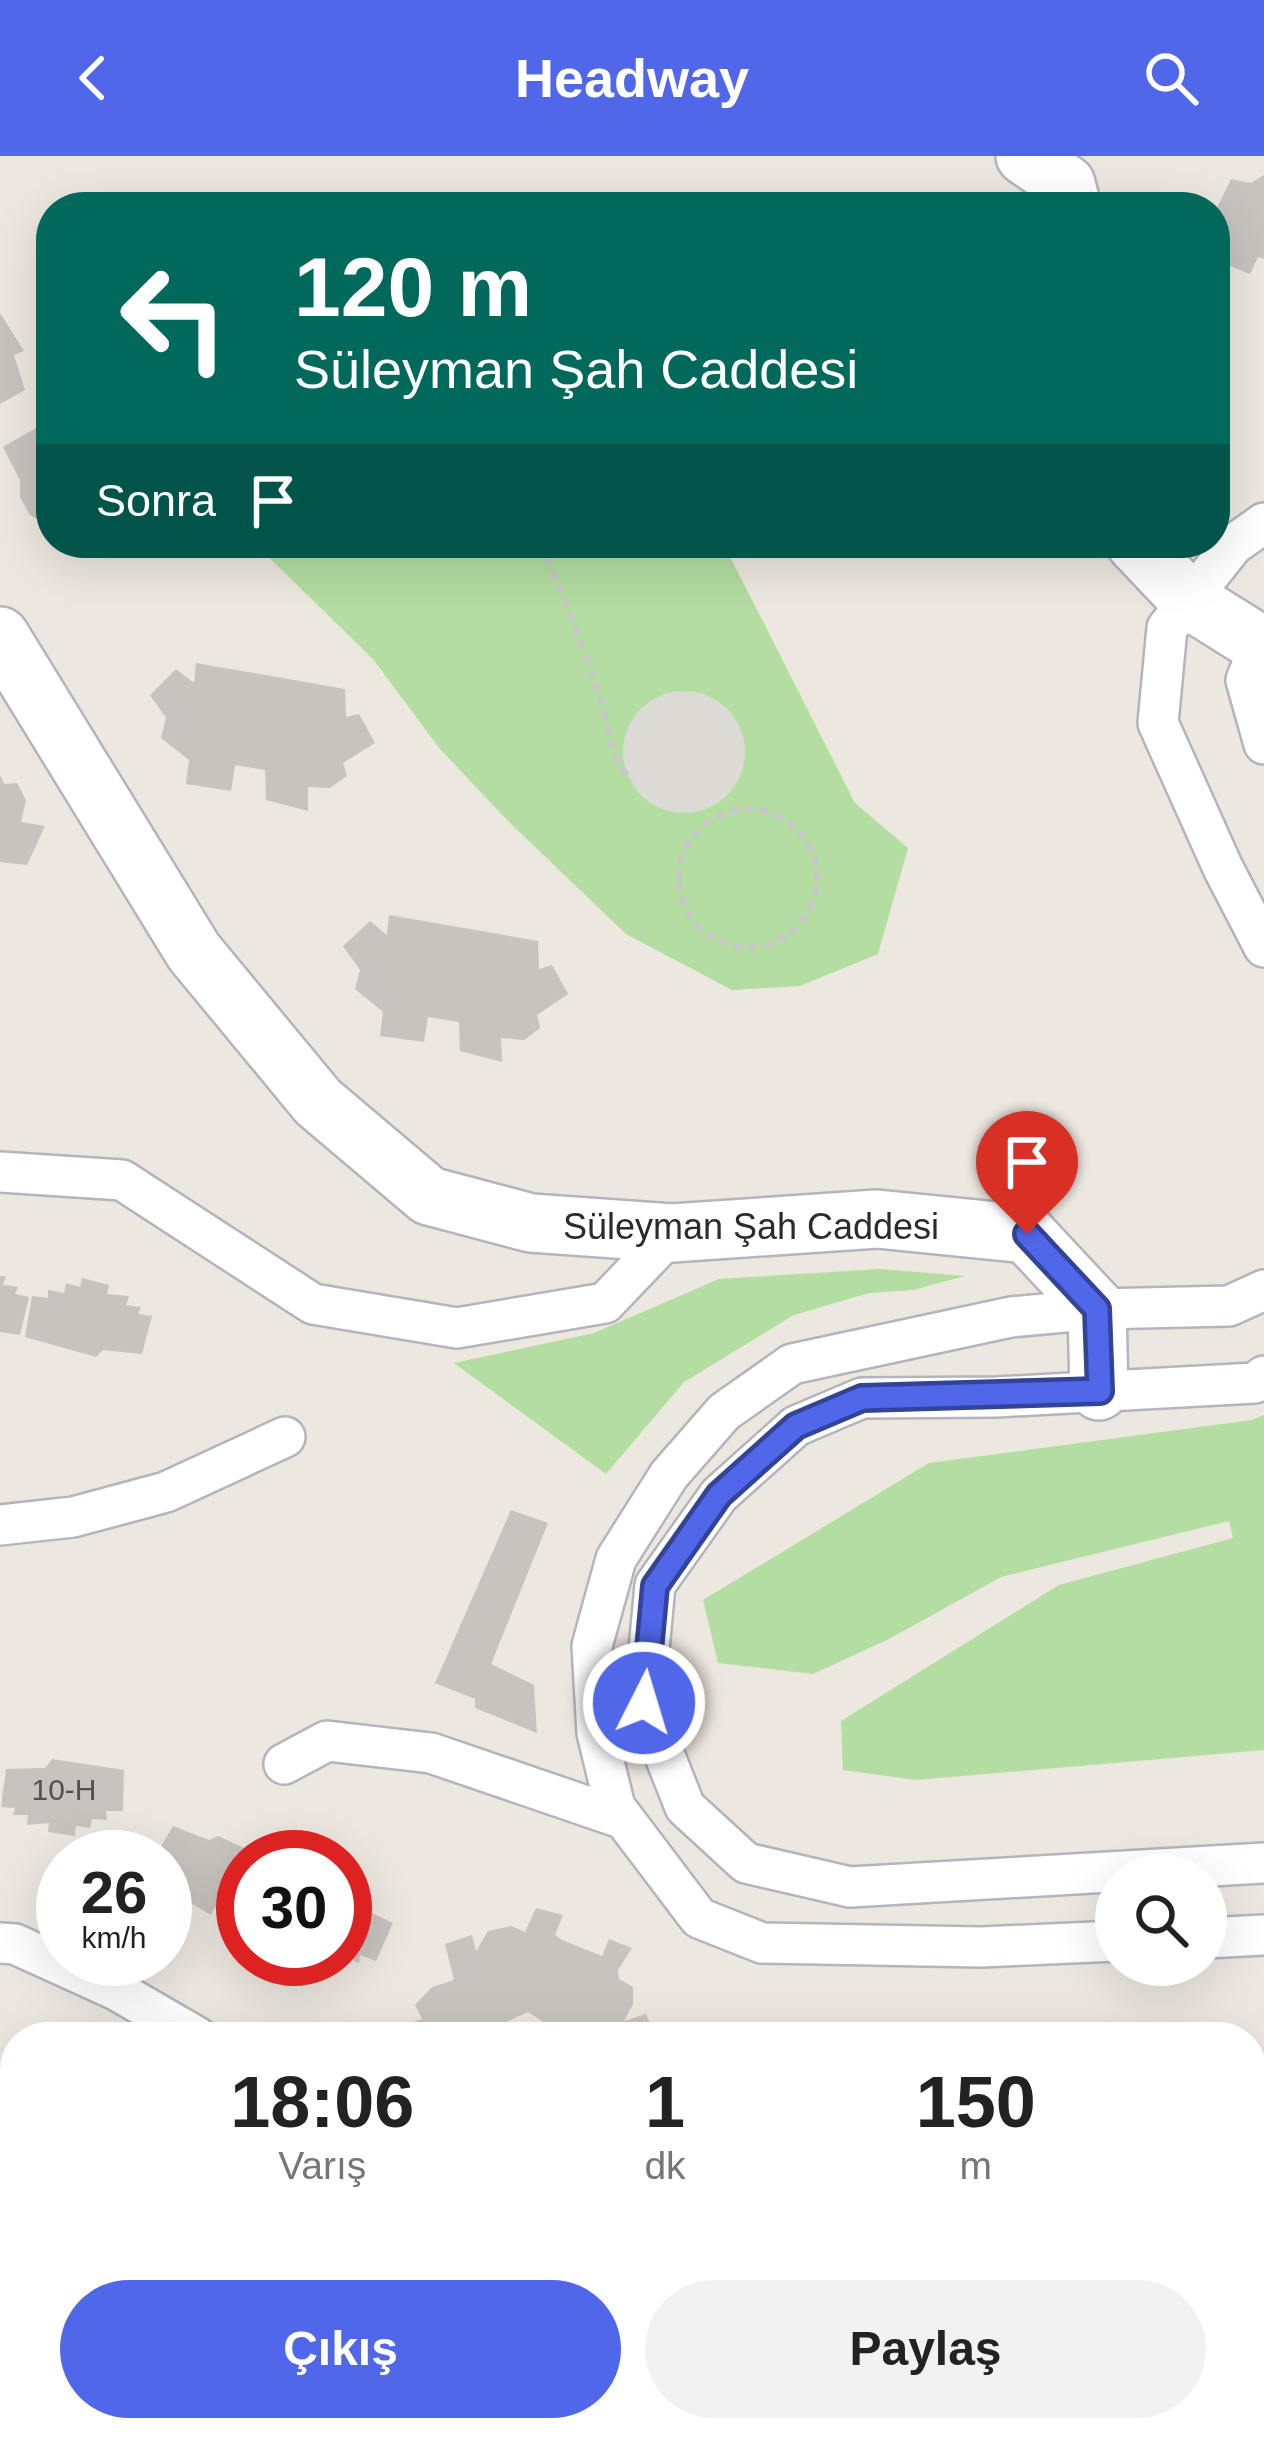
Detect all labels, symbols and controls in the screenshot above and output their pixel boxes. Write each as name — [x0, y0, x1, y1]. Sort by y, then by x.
icon: back — [60, 45, 126, 111]
icon: search — [1138, 45, 1204, 111]
text: Headway — [515, 48, 749, 108]
icon: left — [96, 240, 252, 396]
text: 120 m — [294, 240, 532, 334]
text: Süleyman Şah Caddesi — [294, 339, 858, 399]
icon: arrive — [240, 468, 306, 534]
text: Sonra — [96, 475, 216, 526]
pin — [976, 1111, 1078, 1234]
icon: arrive — [994, 1129, 1060, 1195]
street label: Süleyman Şah Caddesi — [563, 1206, 939, 1247]
position arrow — [581, 1640, 707, 1766]
house number: 10-H — [31, 1773, 97, 1806]
speed limit sign: 30 — [216, 1830, 372, 1986]
map controls — [1095, 1854, 1227, 1986]
button: search — [1095, 1854, 1227, 1986]
text: 26 — [81, 1859, 147, 1926]
text: km/h — [81, 1921, 147, 1954]
text: 18:06 — [230, 2062, 414, 2142]
text: 1 — [645, 2062, 685, 2142]
text: 150 — [916, 2062, 1036, 2142]
text: Varış — [278, 2144, 366, 2187]
text: dk — [644, 2144, 686, 2187]
text: m — [960, 2144, 992, 2187]
button: Çıkış — [60, 2280, 621, 2418]
button: Paylaş — [645, 2280, 1206, 2418]

